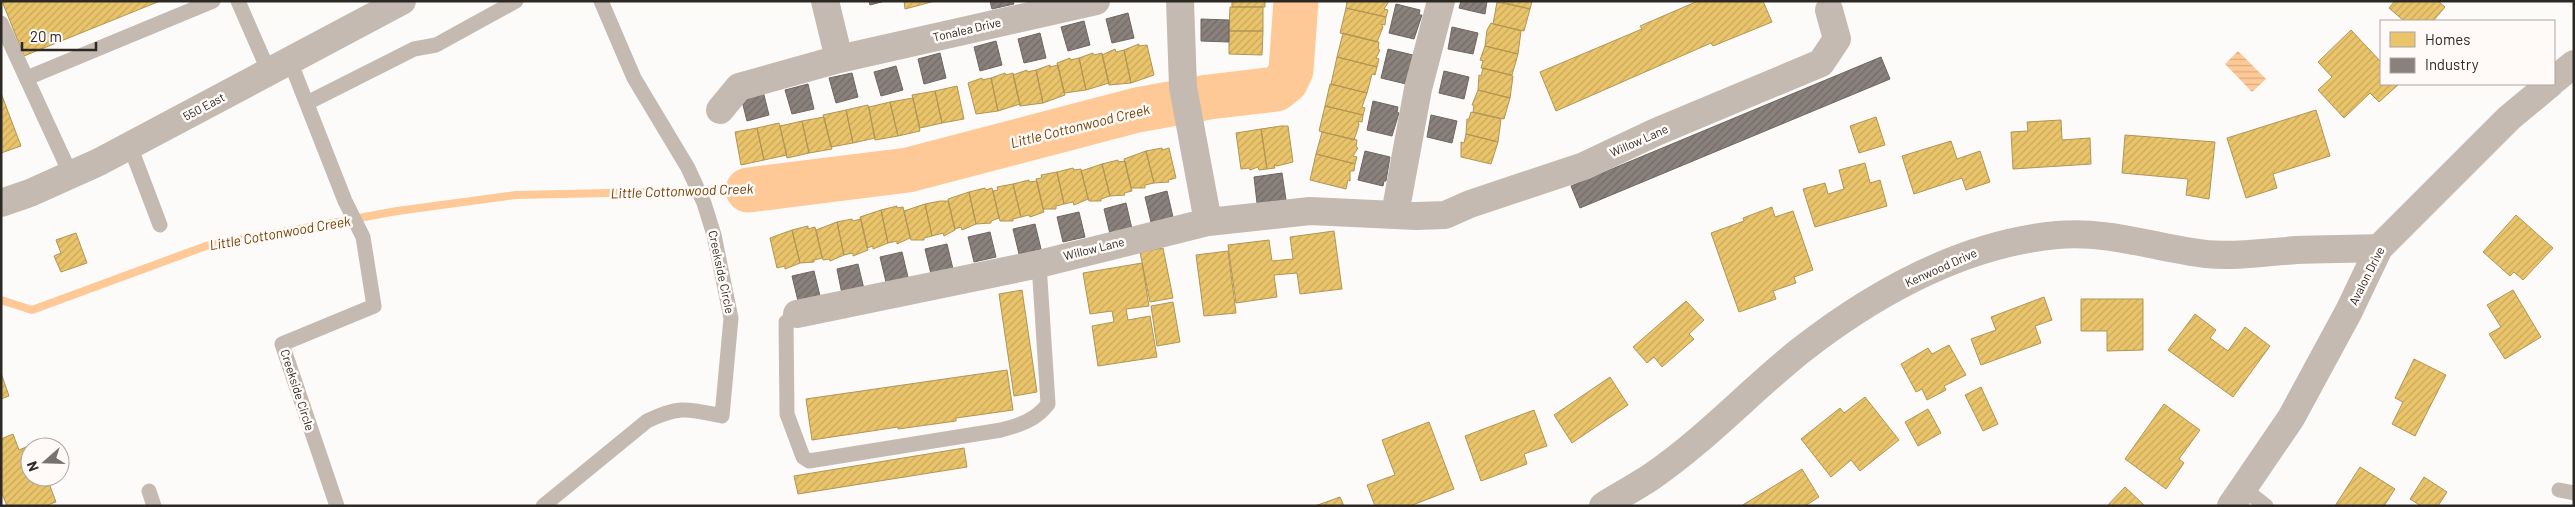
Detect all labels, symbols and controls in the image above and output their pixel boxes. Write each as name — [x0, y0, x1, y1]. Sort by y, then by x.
street label: Tonalea Drive — [931, 14, 1002, 44]
scale bar — [22, 20, 96, 52]
legend — [2380, 20, 2555, 85]
text: 20 m — [30, 27, 62, 45]
text: Homes — [2425, 30, 2470, 48]
text: Industry — [2425, 55, 2479, 73]
street label: 550 East — [180, 89, 227, 123]
water label: Little Cottonwood Creek — [1009, 100, 1151, 151]
street label: Willow Lane — [1607, 121, 1670, 159]
water label: Little Cottonwood Creek — [610, 180, 754, 201]
water label: Little Cottonwood Creek — [208, 212, 352, 253]
street label: Creekside Circle — [706, 229, 738, 315]
street label: Willow Lane — [1062, 234, 1126, 262]
street label: Avalon Drive — [2345, 244, 2387, 307]
street label: Kenwood Drive — [1903, 245, 1979, 289]
street label: Creekside Circle — [278, 347, 318, 432]
north arrow — [20, 437, 70, 487]
text: N — [23, 459, 42, 474]

